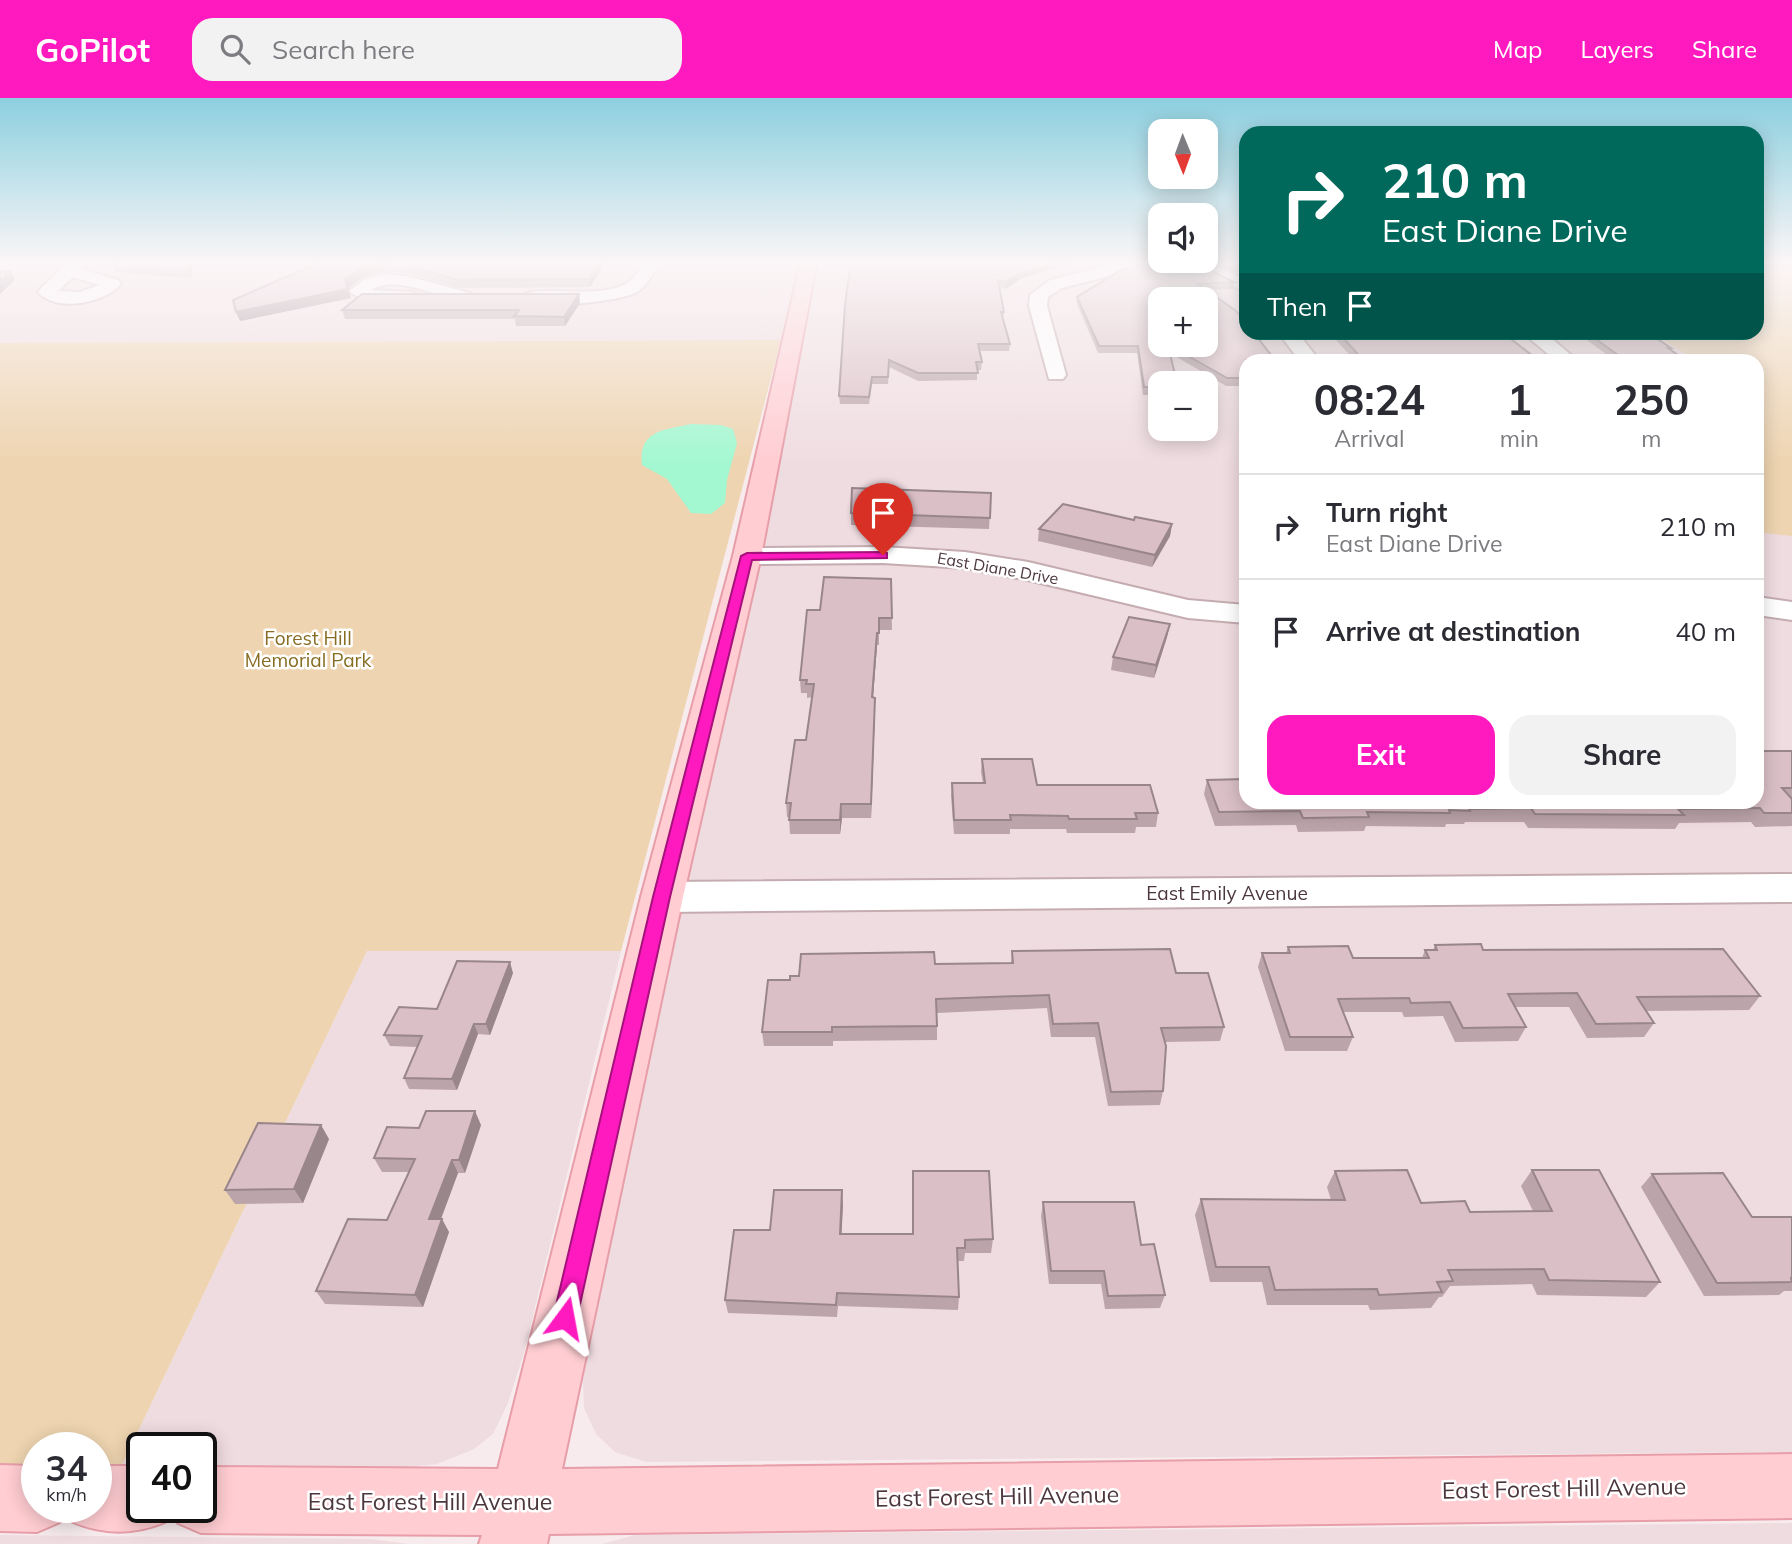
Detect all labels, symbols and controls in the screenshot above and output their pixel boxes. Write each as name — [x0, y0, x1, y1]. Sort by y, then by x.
search box — [192, 18, 682, 81]
text: GoPilot — [35, 29, 150, 70]
icon: search — [216, 30, 254, 68]
text: Search here — [272, 33, 415, 66]
text: Map — [1493, 34, 1542, 64]
text: Layers — [1580, 34, 1654, 64]
text: Share — [1692, 34, 1757, 64]
north arrow — [1148, 119, 1218, 189]
map controls — [1148, 119, 1218, 441]
text: 210 m — [1382, 149, 1528, 210]
icon: right — [1267, 154, 1358, 245]
button: sound — [1148, 203, 1218, 273]
text: East Diane Drive — [1382, 210, 1628, 250]
button: + — [1148, 287, 1218, 357]
icon: arrive — [1341, 287, 1379, 325]
text: Then — [1267, 290, 1327, 323]
button: − — [1148, 371, 1218, 441]
text: 08:24 — [1314, 373, 1425, 426]
text: 1 — [1507, 373, 1532, 426]
text: 250 — [1614, 373, 1689, 426]
text: Arrival — [1334, 424, 1405, 453]
text: min — [1500, 424, 1539, 453]
text: m — [1641, 424, 1662, 453]
pin — [853, 483, 913, 555]
icon: arrive — [864, 494, 902, 532]
text: Turn right — [1326, 496, 1447, 529]
icon: right — [1267, 508, 1305, 546]
text: 210 m — [1660, 510, 1736, 543]
text: East Diane Drive — [1326, 529, 1503, 558]
street label: East Diane Drive — [936, 547, 1060, 589]
icon: arrive — [1267, 613, 1305, 651]
text: Arrive at destination — [1326, 615, 1581, 648]
text: 40 m — [1675, 615, 1736, 648]
park label: Forest Hill Memorial Park — [245, 626, 371, 672]
button: Exit — [1267, 715, 1495, 795]
button: Share — [1509, 715, 1736, 795]
street label: East Emily Avenue — [1146, 881, 1308, 905]
position arrow — [528, 1281, 602, 1355]
speed limit sign: 40 — [126, 1432, 217, 1523]
text: 34 — [45, 1446, 88, 1490]
street label: East Forest Hill Avenue — [1442, 1471, 1686, 1505]
street label: East Forest Hill Avenue — [875, 1479, 1119, 1513]
text: km/h — [46, 1483, 87, 1506]
street label: East Forest Hill Avenue — [308, 1487, 552, 1516]

